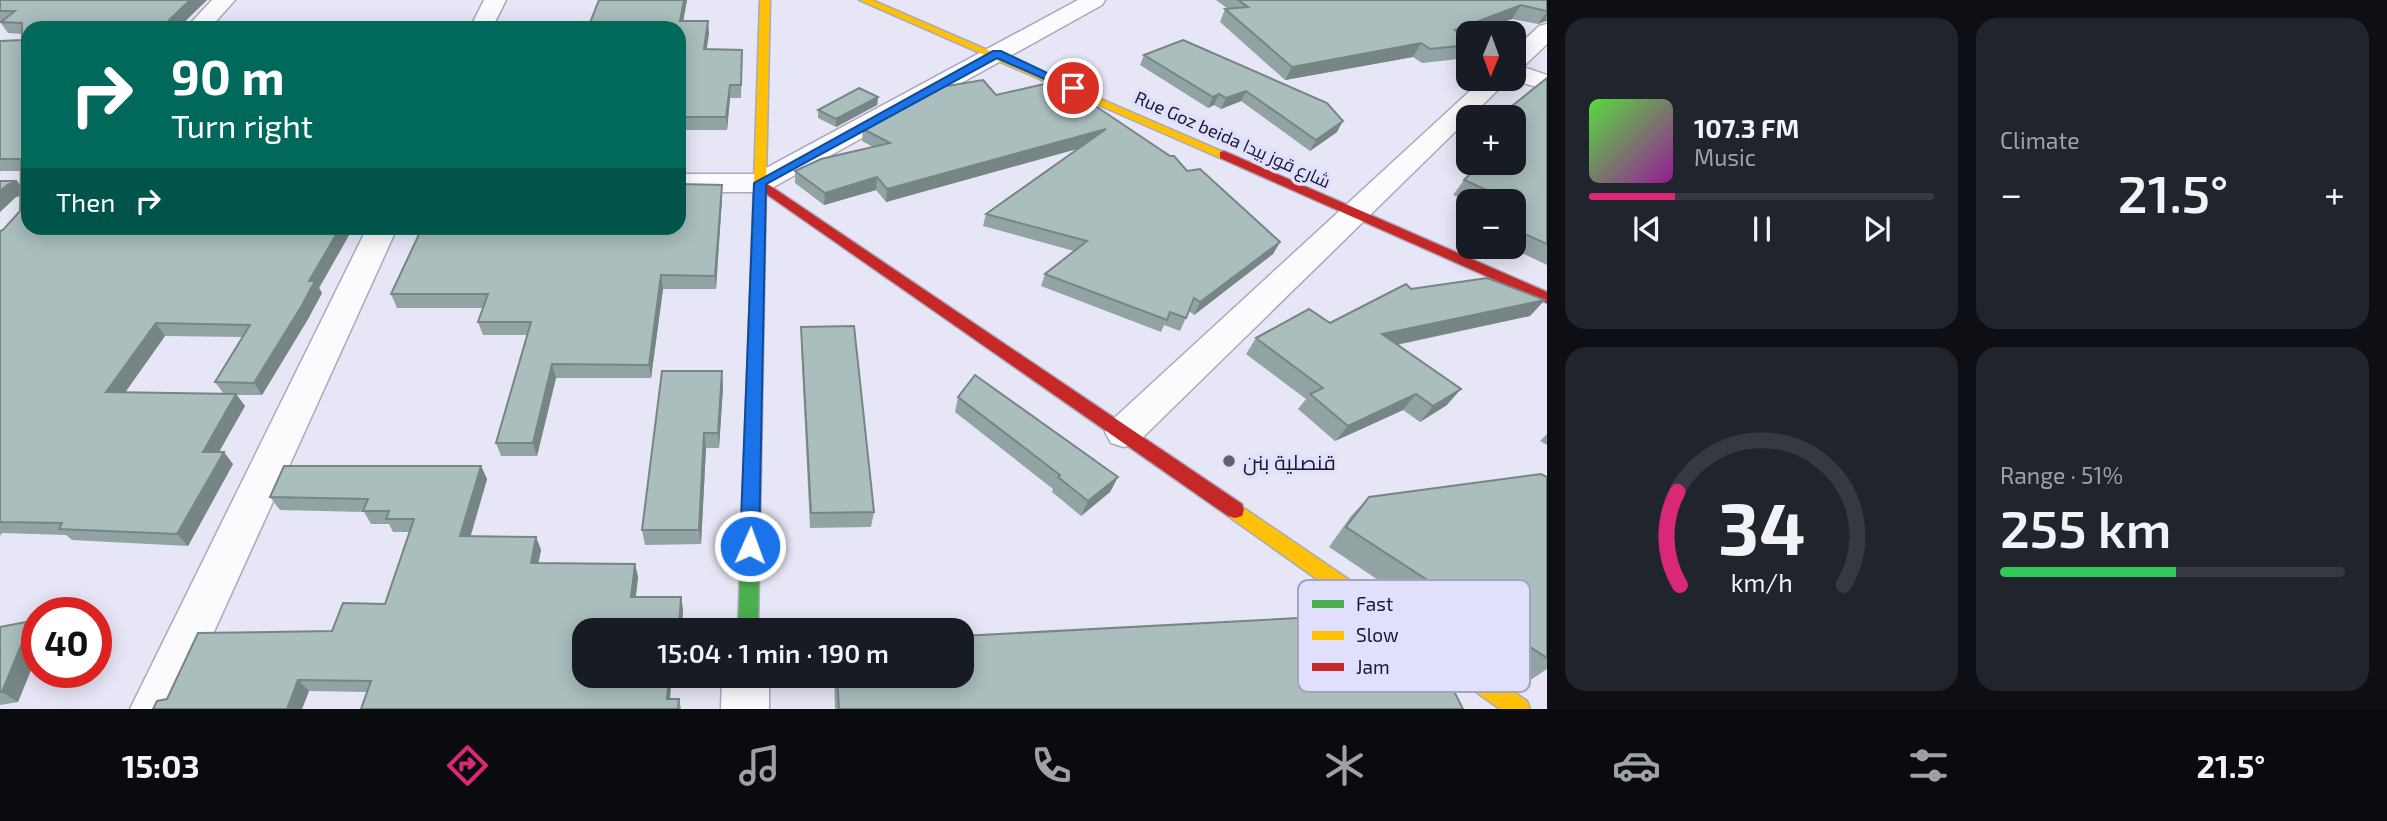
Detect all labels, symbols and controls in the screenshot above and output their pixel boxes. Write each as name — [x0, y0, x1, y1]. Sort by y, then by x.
north arrow — [1456, 21, 1526, 91]
map controls — [1456, 21, 1526, 259]
text: 90 m — [171, 46, 285, 105]
icon: right — [56, 49, 147, 140]
pin — [1043, 58, 1103, 118]
icon: arrive — [1054, 69, 1092, 107]
street label: Rue Goz beida شارع قوز بيدا — [1131, 86, 1334, 194]
button: + — [1456, 105, 1526, 175]
text: Turn right — [171, 106, 313, 144]
text: 107.3 FM — [1694, 112, 1799, 143]
text: Climate — [2000, 126, 2080, 154]
text: Music — [1694, 143, 1756, 171]
text: 21.5° — [2118, 161, 2228, 223]
text: − — [2000, 170, 2022, 216]
text: + — [2324, 170, 2345, 216]
icon: right — [129, 182, 167, 220]
text: Then — [56, 186, 115, 217]
button: − — [1456, 189, 1526, 259]
icon: previous — [1628, 210, 1666, 248]
icon: pause — [1743, 210, 1781, 248]
icon: next — [1858, 210, 1896, 248]
place label: قنصلية بنن — [1243, 449, 1336, 476]
marker: قنصلية بنن — [1221, 453, 1237, 469]
text: Range · 51% — [2000, 461, 2123, 489]
text: 34 — [1718, 482, 1805, 570]
text: 255 km — [2000, 496, 2172, 558]
position arrow — [713, 509, 787, 583]
text: km/h — [1730, 567, 1793, 597]
legend — [1298, 580, 1530, 692]
text: Fast — [1356, 592, 1393, 615]
speed limit sign: 40 — [21, 597, 112, 688]
text: Slow — [1356, 623, 1399, 646]
text: 15:04 · 1 min · 190 m — [657, 637, 889, 668]
text: Jam — [1356, 655, 1390, 678]
icon: directions — [443, 741, 492, 790]
icon: music — [735, 741, 784, 790]
icon: phone — [1027, 741, 1076, 790]
icon: climate — [1320, 741, 1369, 790]
icon: car — [1612, 741, 1661, 790]
icon: filters — [1904, 741, 1953, 790]
text: 15:03 — [122, 746, 200, 784]
text: 21.5° — [2196, 746, 2265, 784]

